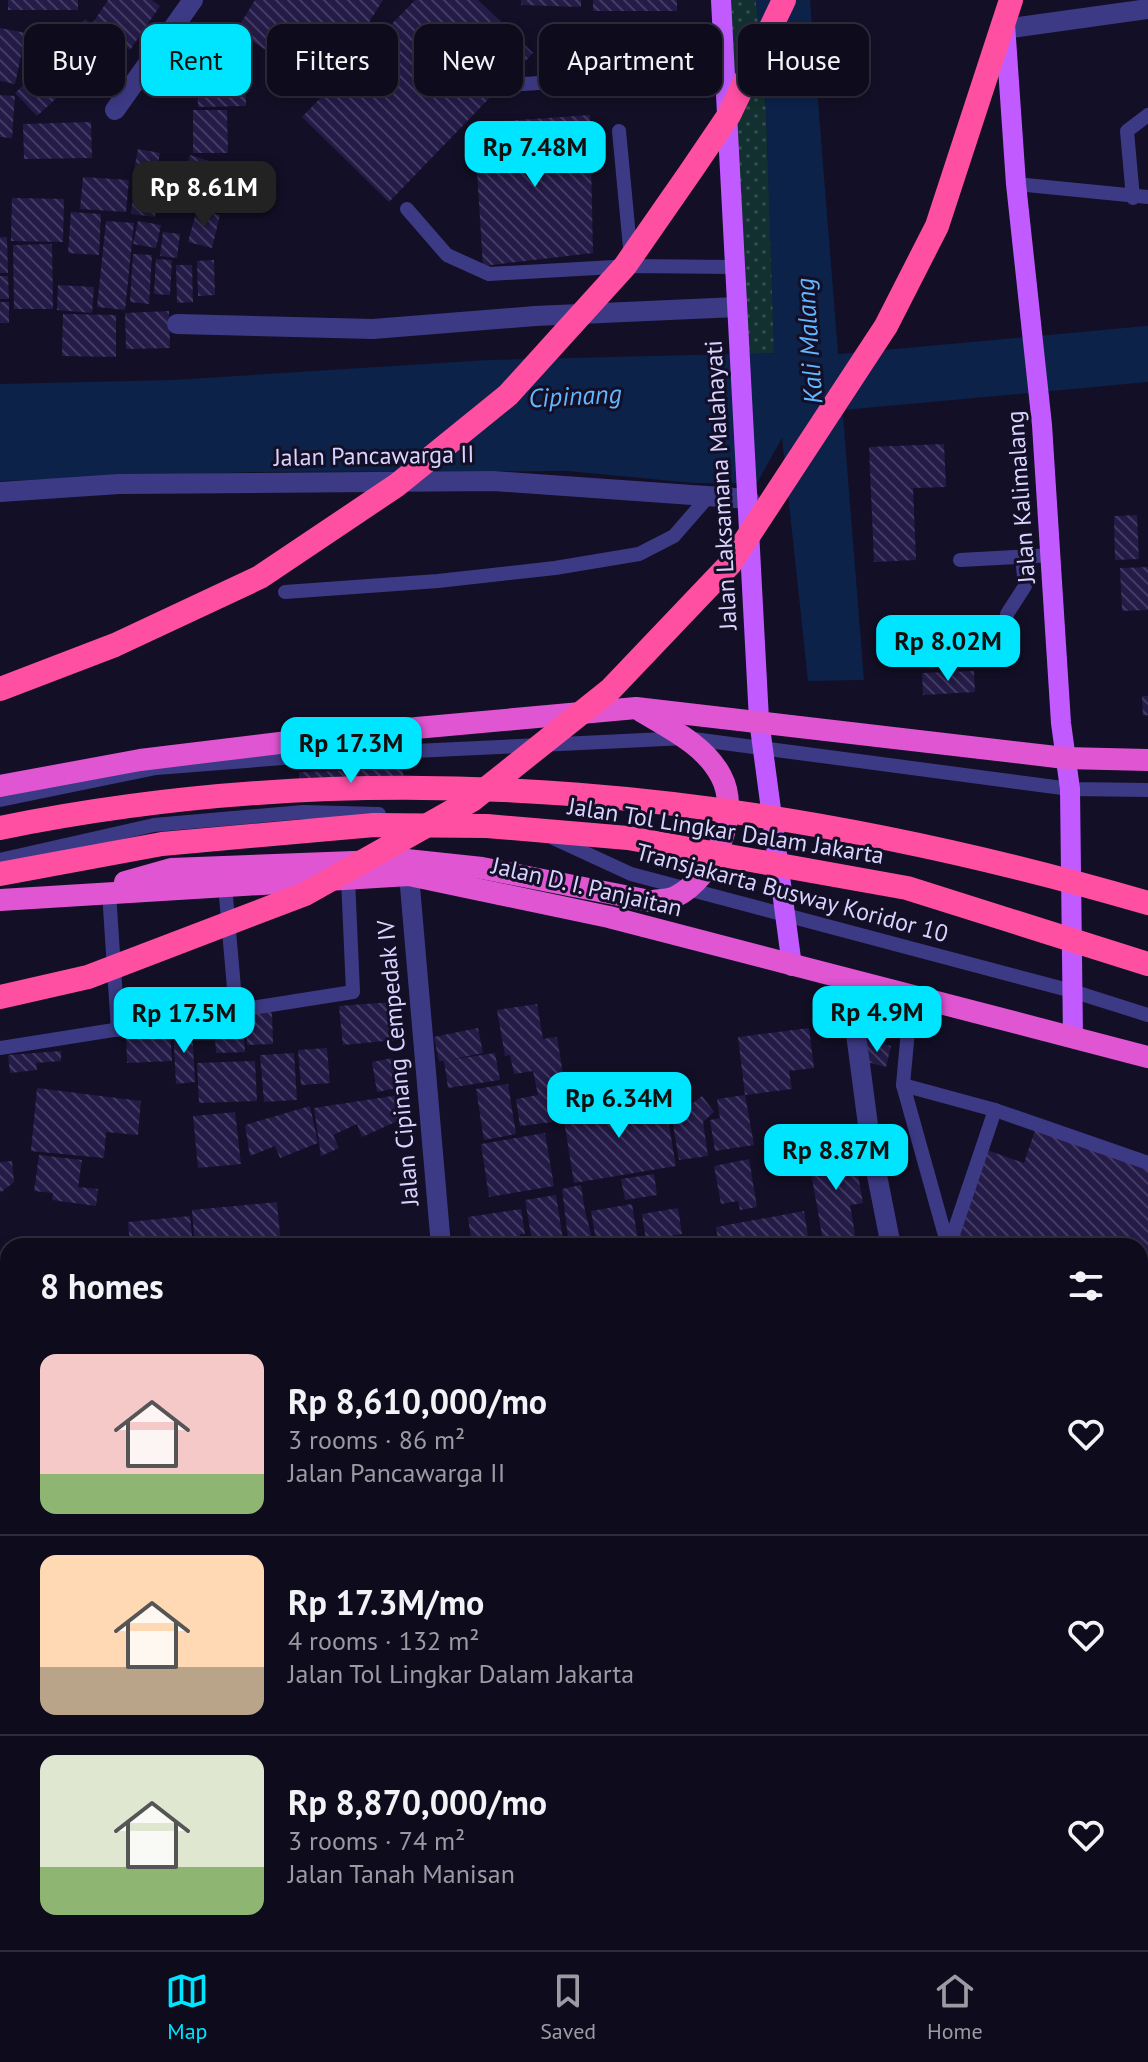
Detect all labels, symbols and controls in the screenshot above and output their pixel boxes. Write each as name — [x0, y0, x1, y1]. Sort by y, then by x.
chip: Buy — [24, 24, 125, 96]
chip: Rent — [141, 24, 251, 96]
chip: Filters — [267, 24, 398, 96]
chip: New — [414, 24, 523, 96]
chip: Apartment — [539, 24, 722, 96]
chip: House — [738, 24, 869, 96]
pin: Rp 7.48M — [452, 121, 618, 189]
text: Rp 7.48M — [483, 130, 587, 163]
pin: Rp 8.61M — [121, 161, 287, 229]
text: Rp 8.61M — [150, 170, 258, 203]
water label: Kali Malang — [788, 277, 829, 405]
street label: Jalan Laksamana Malahayati — [697, 339, 744, 632]
water label: Cipinang — [528, 377, 622, 414]
street label: Jalan Kalimalang — [999, 410, 1042, 585]
street label: Jalan Pancawarga II — [272, 438, 475, 473]
pin: Rp 8.02M — [865, 615, 1031, 683]
text: Rp 8.02M — [894, 624, 1002, 657]
pin: Rp 17.3M — [268, 717, 434, 785]
text: Rp 17.3M — [299, 726, 403, 759]
street label: Jalan Tol Lingkar Dalam Jakarta — [565, 790, 886, 871]
street label: Transjakarta Busway Koridor 10 — [633, 836, 952, 949]
street label: Jalan D. I. Panjaitan — [488, 849, 685, 923]
street label: Jalan Cipinang Cempedak IV — [370, 919, 426, 1208]
pin: Rp 4.9M — [803, 986, 951, 1054]
pin: Rp 17.5M — [101, 987, 267, 1055]
text: Rp 4.9M — [831, 995, 923, 1028]
text: Rp 17.5M — [132, 996, 236, 1029]
pin: Rp 6.34M — [536, 1072, 702, 1140]
text: Rp 6.34M — [565, 1081, 673, 1114]
pin: Rp 8.87M — [753, 1124, 919, 1192]
text: Rp 8.87M — [782, 1133, 890, 1166]
text: 8 homes — [40, 1264, 164, 1308]
icon: filters — [1064, 1264, 1108, 1308]
text: Rp 8,610,000/mo — [288, 1379, 547, 1423]
icon: home — [104, 1386, 200, 1482]
icon: heart — [1064, 1412, 1108, 1456]
text: 3 rooms · 86 m² — [288, 1423, 465, 1456]
text: Jalan Pancawarga II — [288, 1456, 505, 1489]
text: Rp 17.3M/mo — [288, 1580, 484, 1624]
icon: home — [104, 1587, 200, 1683]
icon: heart — [1064, 1613, 1108, 1657]
text: 4 rooms · 132 m² — [288, 1624, 480, 1657]
text: Jalan Tol Lingkar Dalam Jakarta — [288, 1657, 634, 1690]
text: Rp 8,870,000/mo — [288, 1780, 547, 1824]
icon: home — [104, 1787, 200, 1883]
icon: heart — [1064, 1813, 1108, 1857]
text: 3 rooms · 74 m² — [288, 1824, 465, 1857]
text: Jalan Tanah Manisan — [288, 1857, 515, 1890]
tab: Map — [165, 1969, 209, 2045]
tab: Saved — [540, 1969, 596, 2045]
tab: Home — [927, 1969, 983, 2045]

